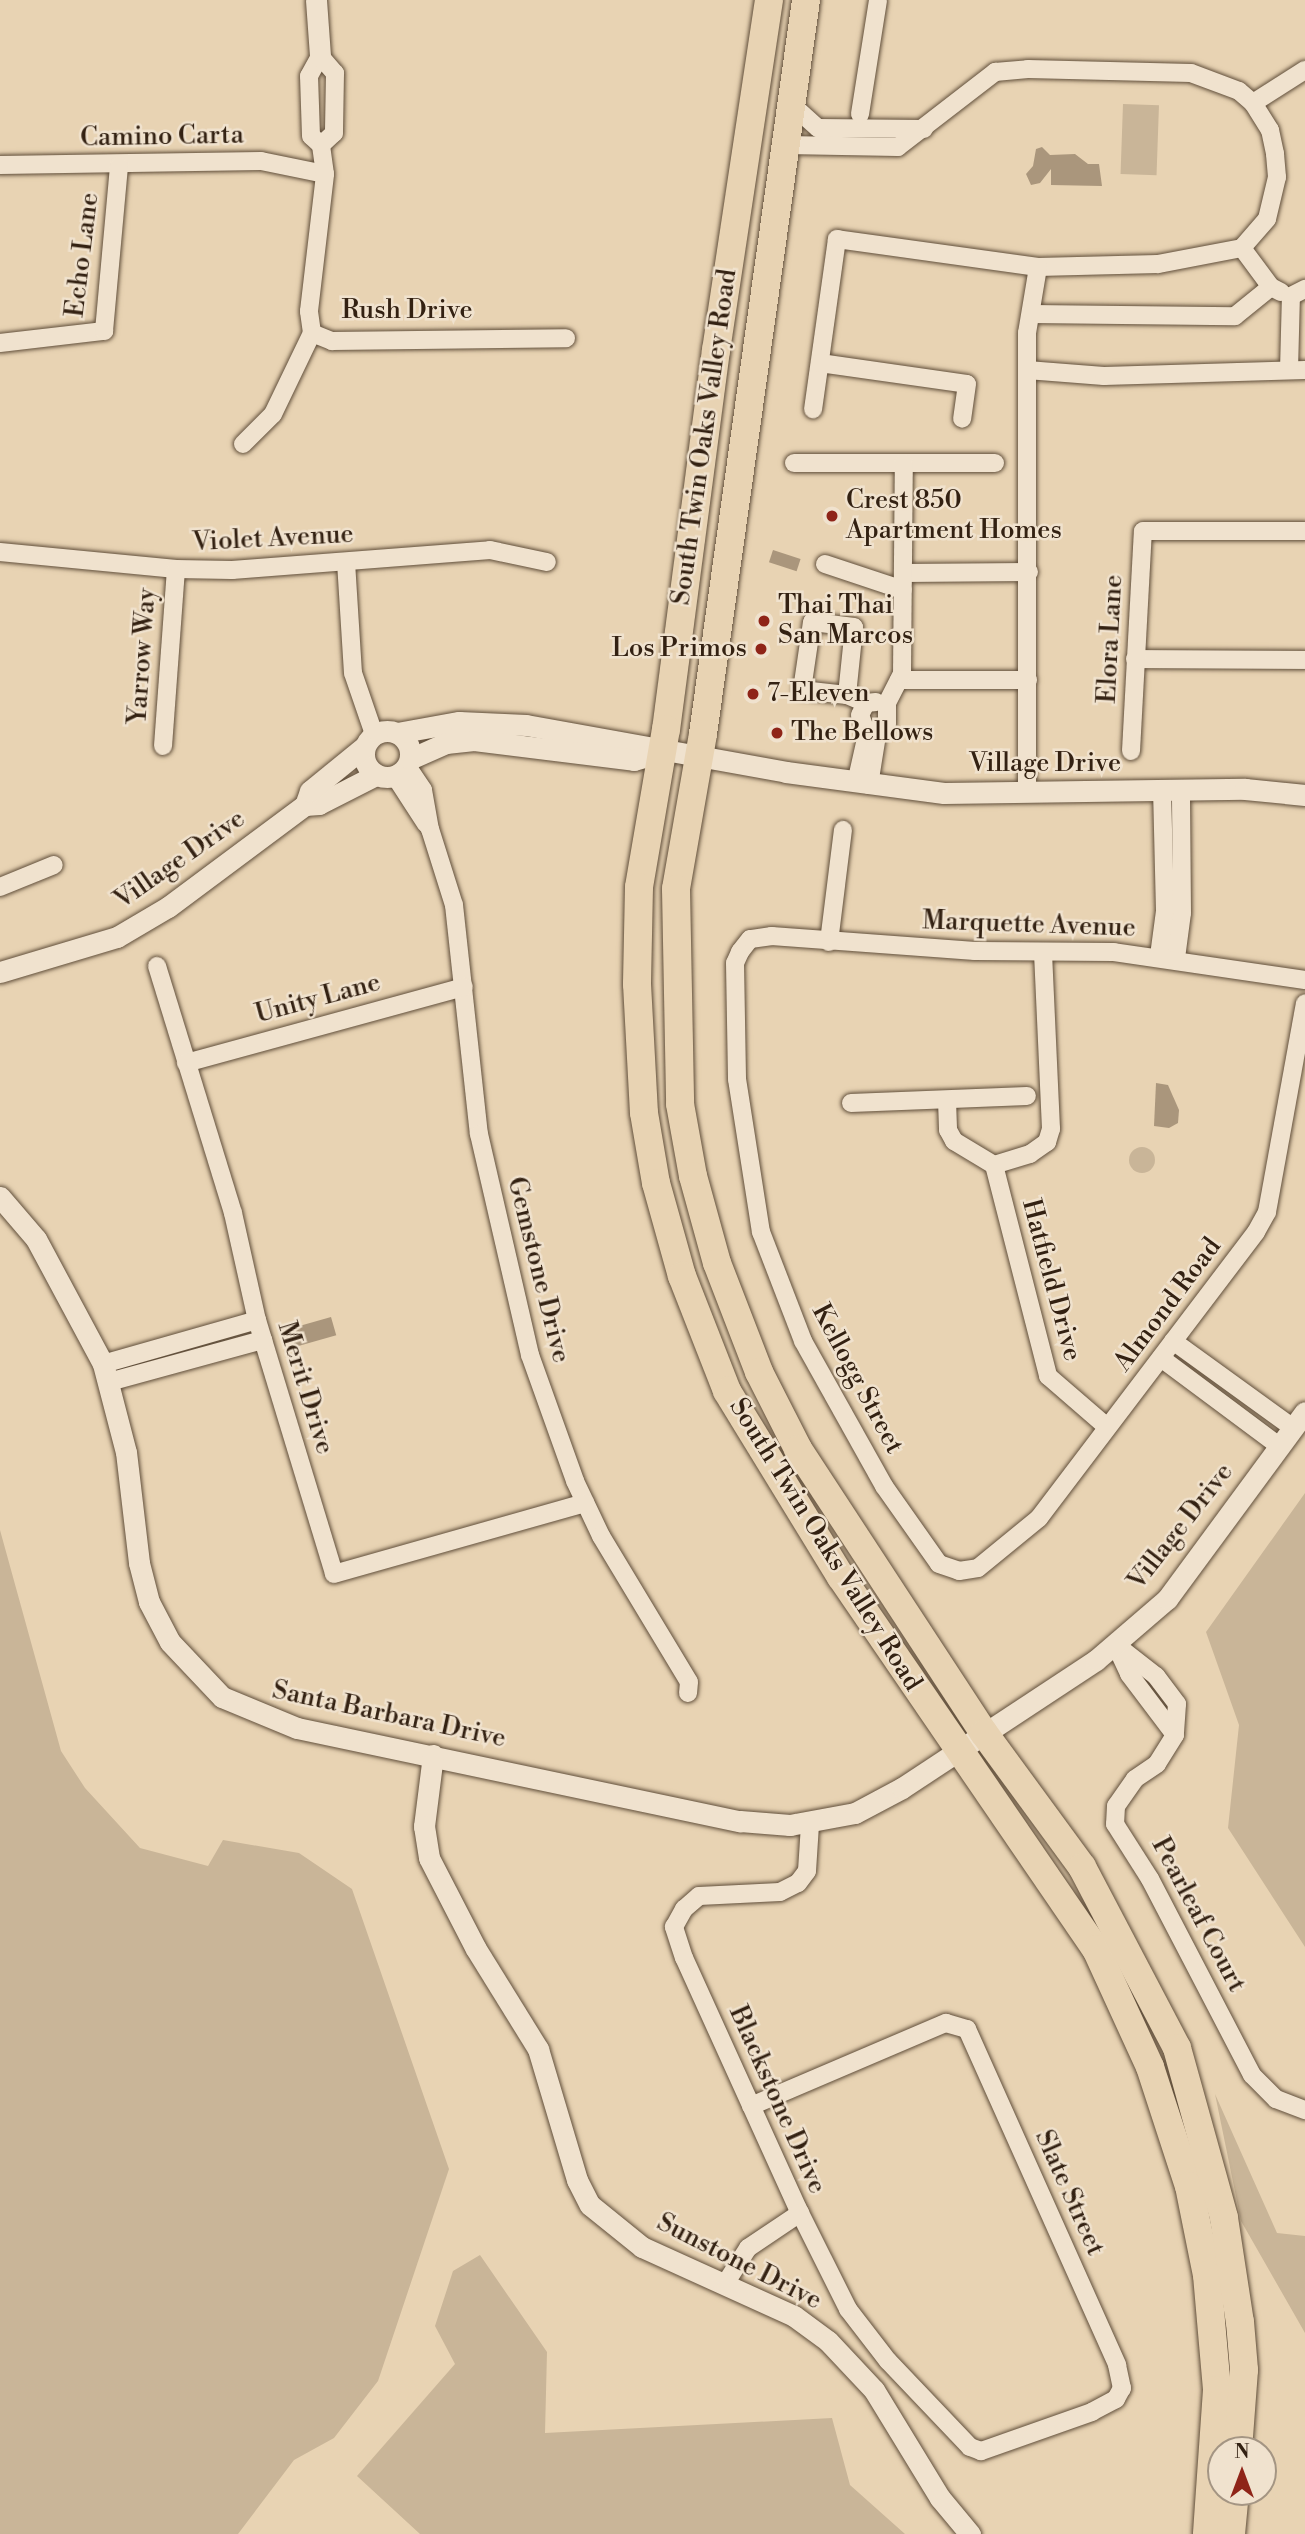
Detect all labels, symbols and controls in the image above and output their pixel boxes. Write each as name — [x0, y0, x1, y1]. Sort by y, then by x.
street label: Camino Carta — [80, 120, 244, 154]
street label: Echo Lane — [60, 191, 106, 319]
street label: South Twin Oaks Valley Road — [666, 267, 744, 607]
street label: Rush Drive — [341, 295, 473, 327]
place label: Crest 850 Apartment Homes — [846, 485, 1062, 546]
marker: Crest 850 Apartment Homes — [824, 508, 840, 524]
street label: Violet Avenue — [192, 519, 354, 559]
street label: Elora Lane — [1092, 574, 1130, 704]
street label: Yarrow Way — [123, 587, 163, 725]
place label: Thai Thai San Marcos — [778, 590, 913, 652]
marker: Thai Thai San Marcos — [756, 613, 772, 629]
place label: Los Primos — [612, 633, 747, 665]
marker: Los Primos — [753, 641, 769, 657]
place label: 7-Eleven — [767, 678, 869, 710]
marker: 7-Eleven — [745, 686, 761, 702]
place label: The Bellows — [791, 717, 933, 749]
marker: The Bellows — [769, 725, 785, 741]
street label: Village Drive — [969, 748, 1121, 780]
street label: Village Drive — [109, 804, 251, 916]
street label: Marquette Avenue — [922, 906, 1136, 944]
street label: Unity Lane — [252, 967, 384, 1031]
street label: Gemstone Drive — [500, 1174, 576, 1366]
street label: Hatfield Drive — [1014, 1196, 1088, 1364]
street label: Almond Road — [1108, 1232, 1228, 1378]
street label: Kellogg Street — [805, 1299, 909, 1459]
street label: Merit Drive — [270, 1318, 340, 1458]
street label: South Twin Oaks Valley Road — [722, 1393, 928, 1697]
street label: Village Drive — [1122, 1457, 1240, 1597]
street label: Santa Barbara Drive — [269, 1675, 509, 1755]
street label: Pearleaf Court — [1144, 1832, 1252, 1998]
street label: Blackstone Drive — [722, 2001, 832, 2199]
street label: Slate Street — [1028, 2126, 1110, 2260]
street label: Sunstone Drive — [651, 2207, 827, 2317]
north arrow — [1207, 2436, 1277, 2506]
text: N — [1234, 2440, 1250, 2464]

